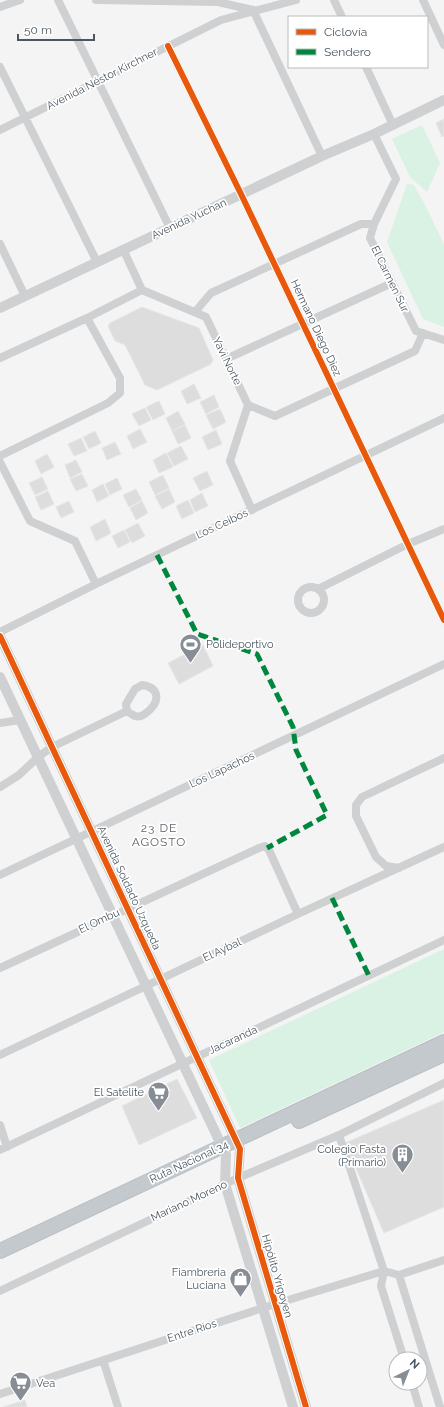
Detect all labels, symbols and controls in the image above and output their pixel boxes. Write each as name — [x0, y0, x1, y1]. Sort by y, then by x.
scale bar — [18, 16, 94, 42]
legend — [288, 16, 428, 68]
text: 50 m — [24, 23, 52, 37]
text: Ciclovía — [324, 25, 367, 39]
street label: Avenida Néstor Kirchner — [44, 45, 160, 113]
text: Sendero — [324, 45, 371, 59]
street label: Avenida Yuchan — [149, 196, 229, 242]
street label: El Carmen Sur — [368, 244, 412, 315]
street label: Hermano Diego Diez — [288, 278, 344, 379]
street label: Yavi Norte — [210, 335, 244, 388]
street label: Los Ceibos — [194, 506, 250, 542]
sports icon: Polideportivo — [178, 631, 204, 664]
place label: Polideportivo — [206, 638, 274, 651]
street label: Los Lapachos — [187, 749, 257, 791]
district label: 23 DE AGOSTO — [132, 821, 186, 849]
street label: Avenida Soldado Uzqueda — [95, 824, 163, 952]
street label: El Ombu — [76, 906, 122, 936]
street label: El Aybal — [201, 936, 243, 964]
street label: Jacaranda — [207, 1023, 259, 1057]
supermarket icon: El Satelite — [146, 1079, 172, 1112]
place label: El Satelite — [94, 1086, 145, 1099]
street label: Ruta Nacional 34 — [148, 1138, 230, 1186]
building icon: Colegio Fasta (Primario) — [389, 1142, 415, 1175]
place label: Colegio Fasta (Primario) — [317, 1143, 386, 1169]
street label: Mariano Moreno — [149, 1177, 230, 1224]
street label: Hipólito Yrigoyen — [259, 1233, 295, 1319]
shop icon: Fiambreria Luciana — [228, 1265, 254, 1298]
place label: Fiambreria Luciana — [172, 1266, 226, 1292]
street label: Entre Ríos — [166, 1317, 218, 1345]
north arrow — [388, 1351, 428, 1391]
text: N — [407, 1356, 422, 1372]
supermarket icon: Vea — [7, 1370, 33, 1403]
place label: Vea — [36, 1377, 55, 1390]

